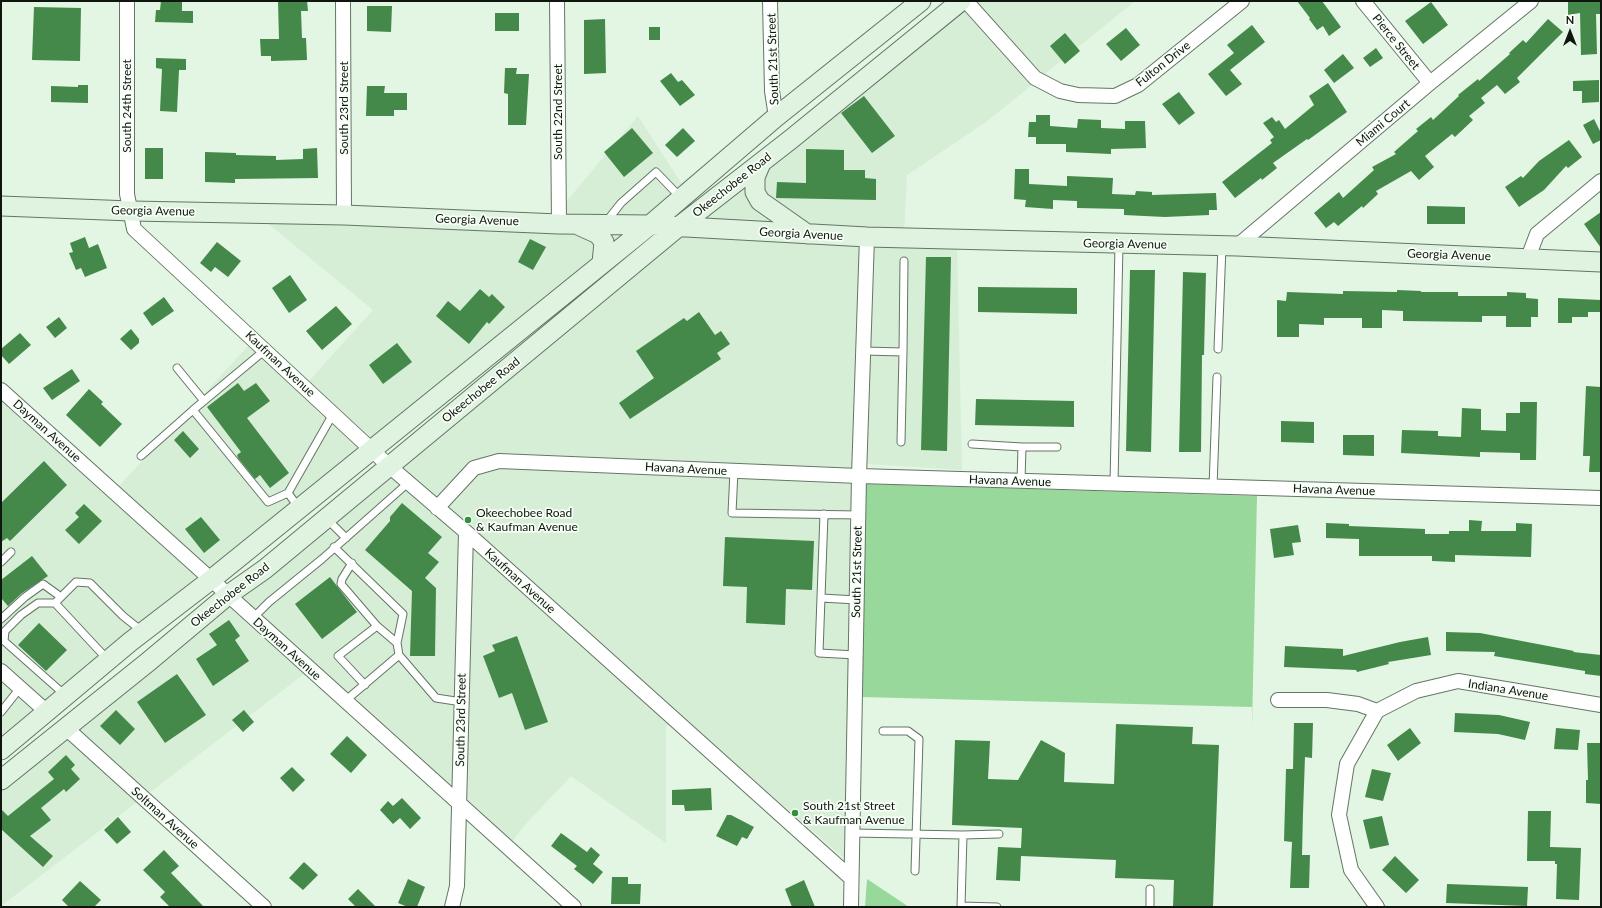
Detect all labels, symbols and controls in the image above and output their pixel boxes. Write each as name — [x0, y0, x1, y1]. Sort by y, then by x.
street label: Pierce Street — [1369, 11, 1423, 73]
north arrow — [1550, 12, 1590, 52]
street label: South 21st Street — [764, 13, 782, 105]
text: N — [1566, 13, 1574, 26]
street label: Fulton Drive — [1133, 38, 1193, 90]
street label: South 24th Street — [120, 59, 134, 153]
street label: South 23rd Street — [337, 61, 351, 155]
street label: South 22nd Street — [551, 64, 565, 160]
street label: Miami Court — [1353, 96, 1413, 150]
street label: Okeechobee Road — [690, 150, 774, 220]
street label: Georgia Avenue — [111, 203, 195, 219]
street label: Georgia Avenue — [435, 211, 519, 229]
street label: Georgia Avenue — [759, 225, 843, 243]
street label: Georgia Avenue — [1083, 236, 1167, 252]
street label: Georgia Avenue — [1407, 246, 1491, 264]
street label: Kaufman Avenue — [242, 328, 318, 400]
street label: Okeechobee Road — [439, 354, 523, 426]
street label: Dayman Avenue — [10, 397, 84, 465]
street label: Havana Avenue — [645, 460, 727, 478]
street label: Havana Avenue — [969, 472, 1051, 490]
street label: Havana Avenue — [1293, 481, 1375, 499]
place label: Okeechobee Road & Kaufman Avenue — [476, 506, 578, 534]
marker: Okeechobee Road & Kaufman Avenue — [463, 515, 473, 525]
street label: South 21st Street — [849, 526, 865, 618]
street label: Kaufman Avenue — [482, 546, 558, 616]
street label: Okeechobee Road — [188, 560, 272, 630]
street label: Dayman Avenue — [250, 615, 324, 683]
street label: South 23rd Street — [453, 673, 469, 767]
street label: Indiana Avenue — [1467, 677, 1549, 703]
street label: Soltman Avenue — [128, 784, 202, 852]
place label: South 21st Street & Kaufman Avenue — [803, 799, 905, 827]
marker: South 21st Street & Kaufman Avenue — [790, 808, 800, 818]

